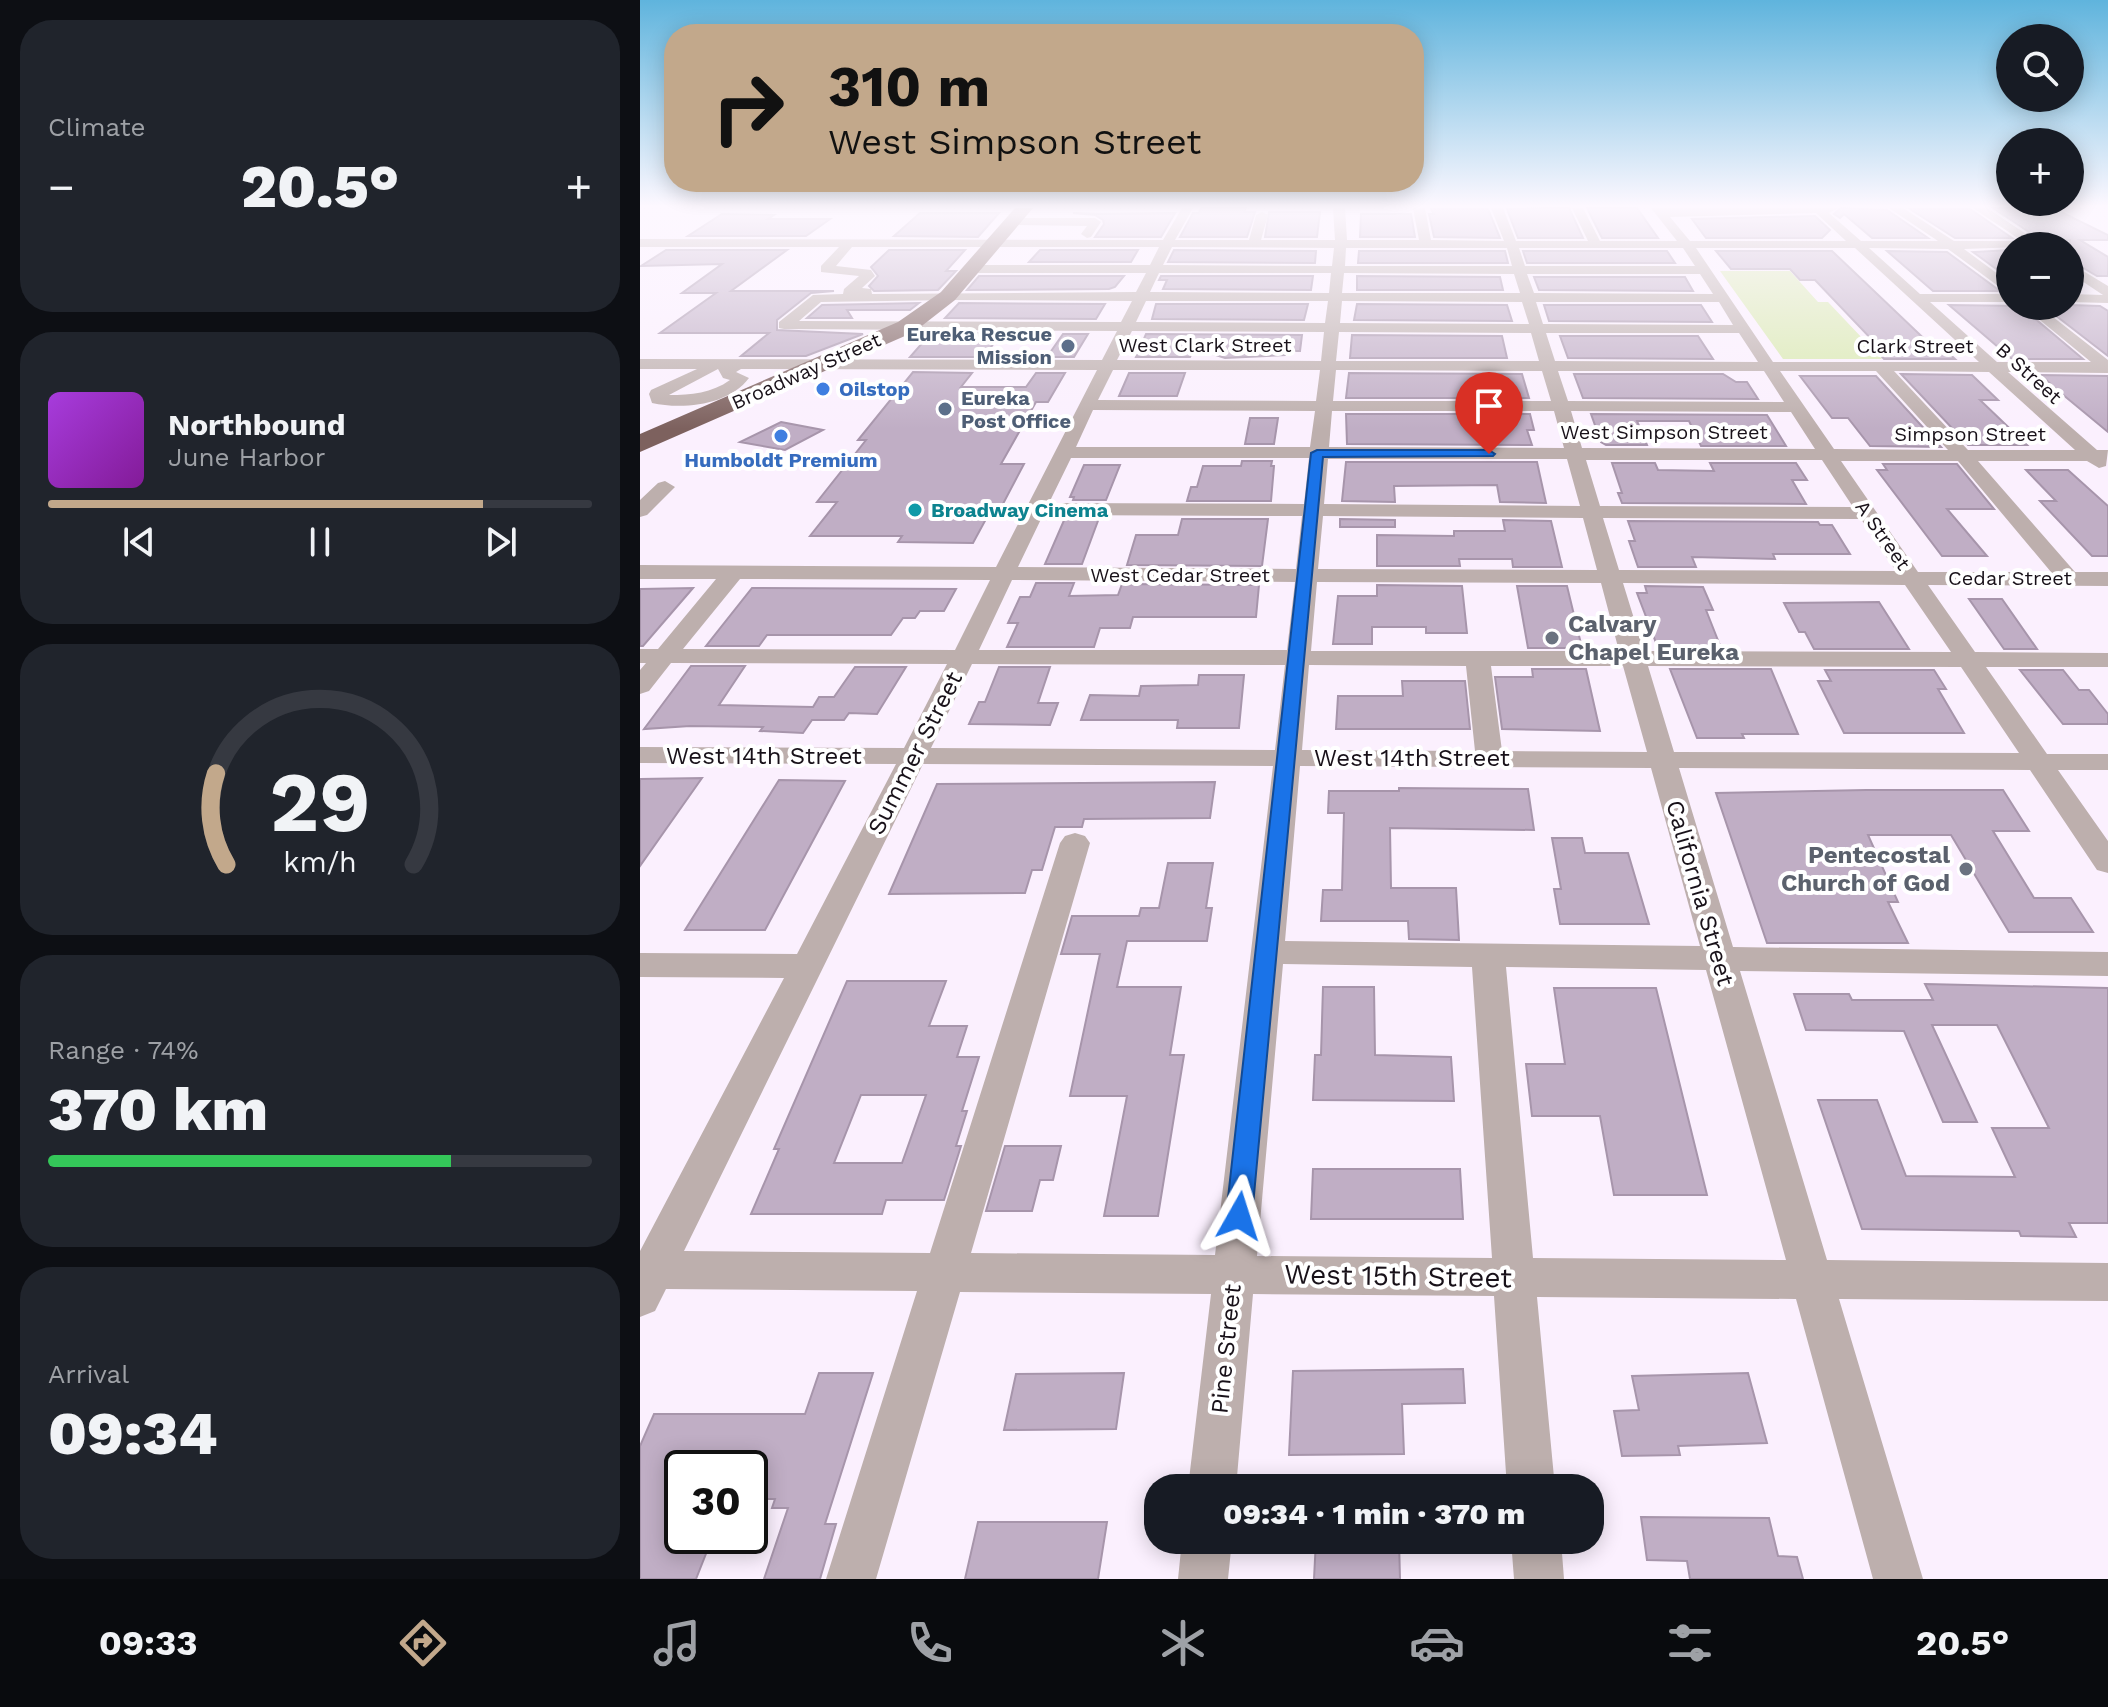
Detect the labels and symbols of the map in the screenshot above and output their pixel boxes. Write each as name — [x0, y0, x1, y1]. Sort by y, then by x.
place label: Eureka Rescue Mission — [906, 322, 1052, 369]
street label: Broadway Street — [728, 327, 885, 415]
street label: West Clark Street — [1118, 333, 1292, 357]
street label: Clark Street — [1856, 334, 1974, 358]
marker: Eureka Rescue Mission — [1059, 337, 1077, 355]
street label: B Street — [1991, 337, 2067, 409]
pin — [1455, 372, 1523, 454]
place label: Oilstop — [839, 377, 910, 401]
marker: Oilstop — [814, 380, 832, 398]
place label: Eureka Post Office — [961, 386, 1071, 433]
marker: Eureka Post Office — [936, 400, 954, 418]
street label: West Simpson Street — [1560, 420, 1768, 444]
street label: Simpson Street — [1894, 422, 2046, 446]
marker: Humboldt Premium — [772, 427, 790, 445]
place label: Humboldt Premium — [684, 448, 878, 472]
street label: A Street — [1850, 496, 1916, 575]
place label: Broadway Cinema — [931, 498, 1109, 522]
marker: Broadway Cinema — [906, 501, 924, 519]
street label: West Cedar Street — [1090, 563, 1270, 587]
street label: Cedar Street — [1948, 566, 2073, 590]
place label: Calvary Chapel Eureka — [1568, 610, 1739, 666]
marker: Calvary Chapel Eureka — [1543, 629, 1561, 647]
street label: Summer Street — [862, 667, 968, 839]
street label: West 14th Street — [666, 742, 862, 770]
street label: West 14th Street — [1314, 744, 1510, 772]
street label: California Street — [1660, 797, 1740, 989]
place label: Pentecostal Church of God — [1781, 841, 1950, 897]
marker: Pentecostal Church of God — [1957, 860, 1975, 878]
position arrow — [1197, 1174, 1281, 1258]
street label: West 15th Street — [1284, 1258, 1512, 1294]
street label: Pine Street — [1205, 1283, 1247, 1415]
speed limit sign: 30 — [664, 1450, 768, 1554]

